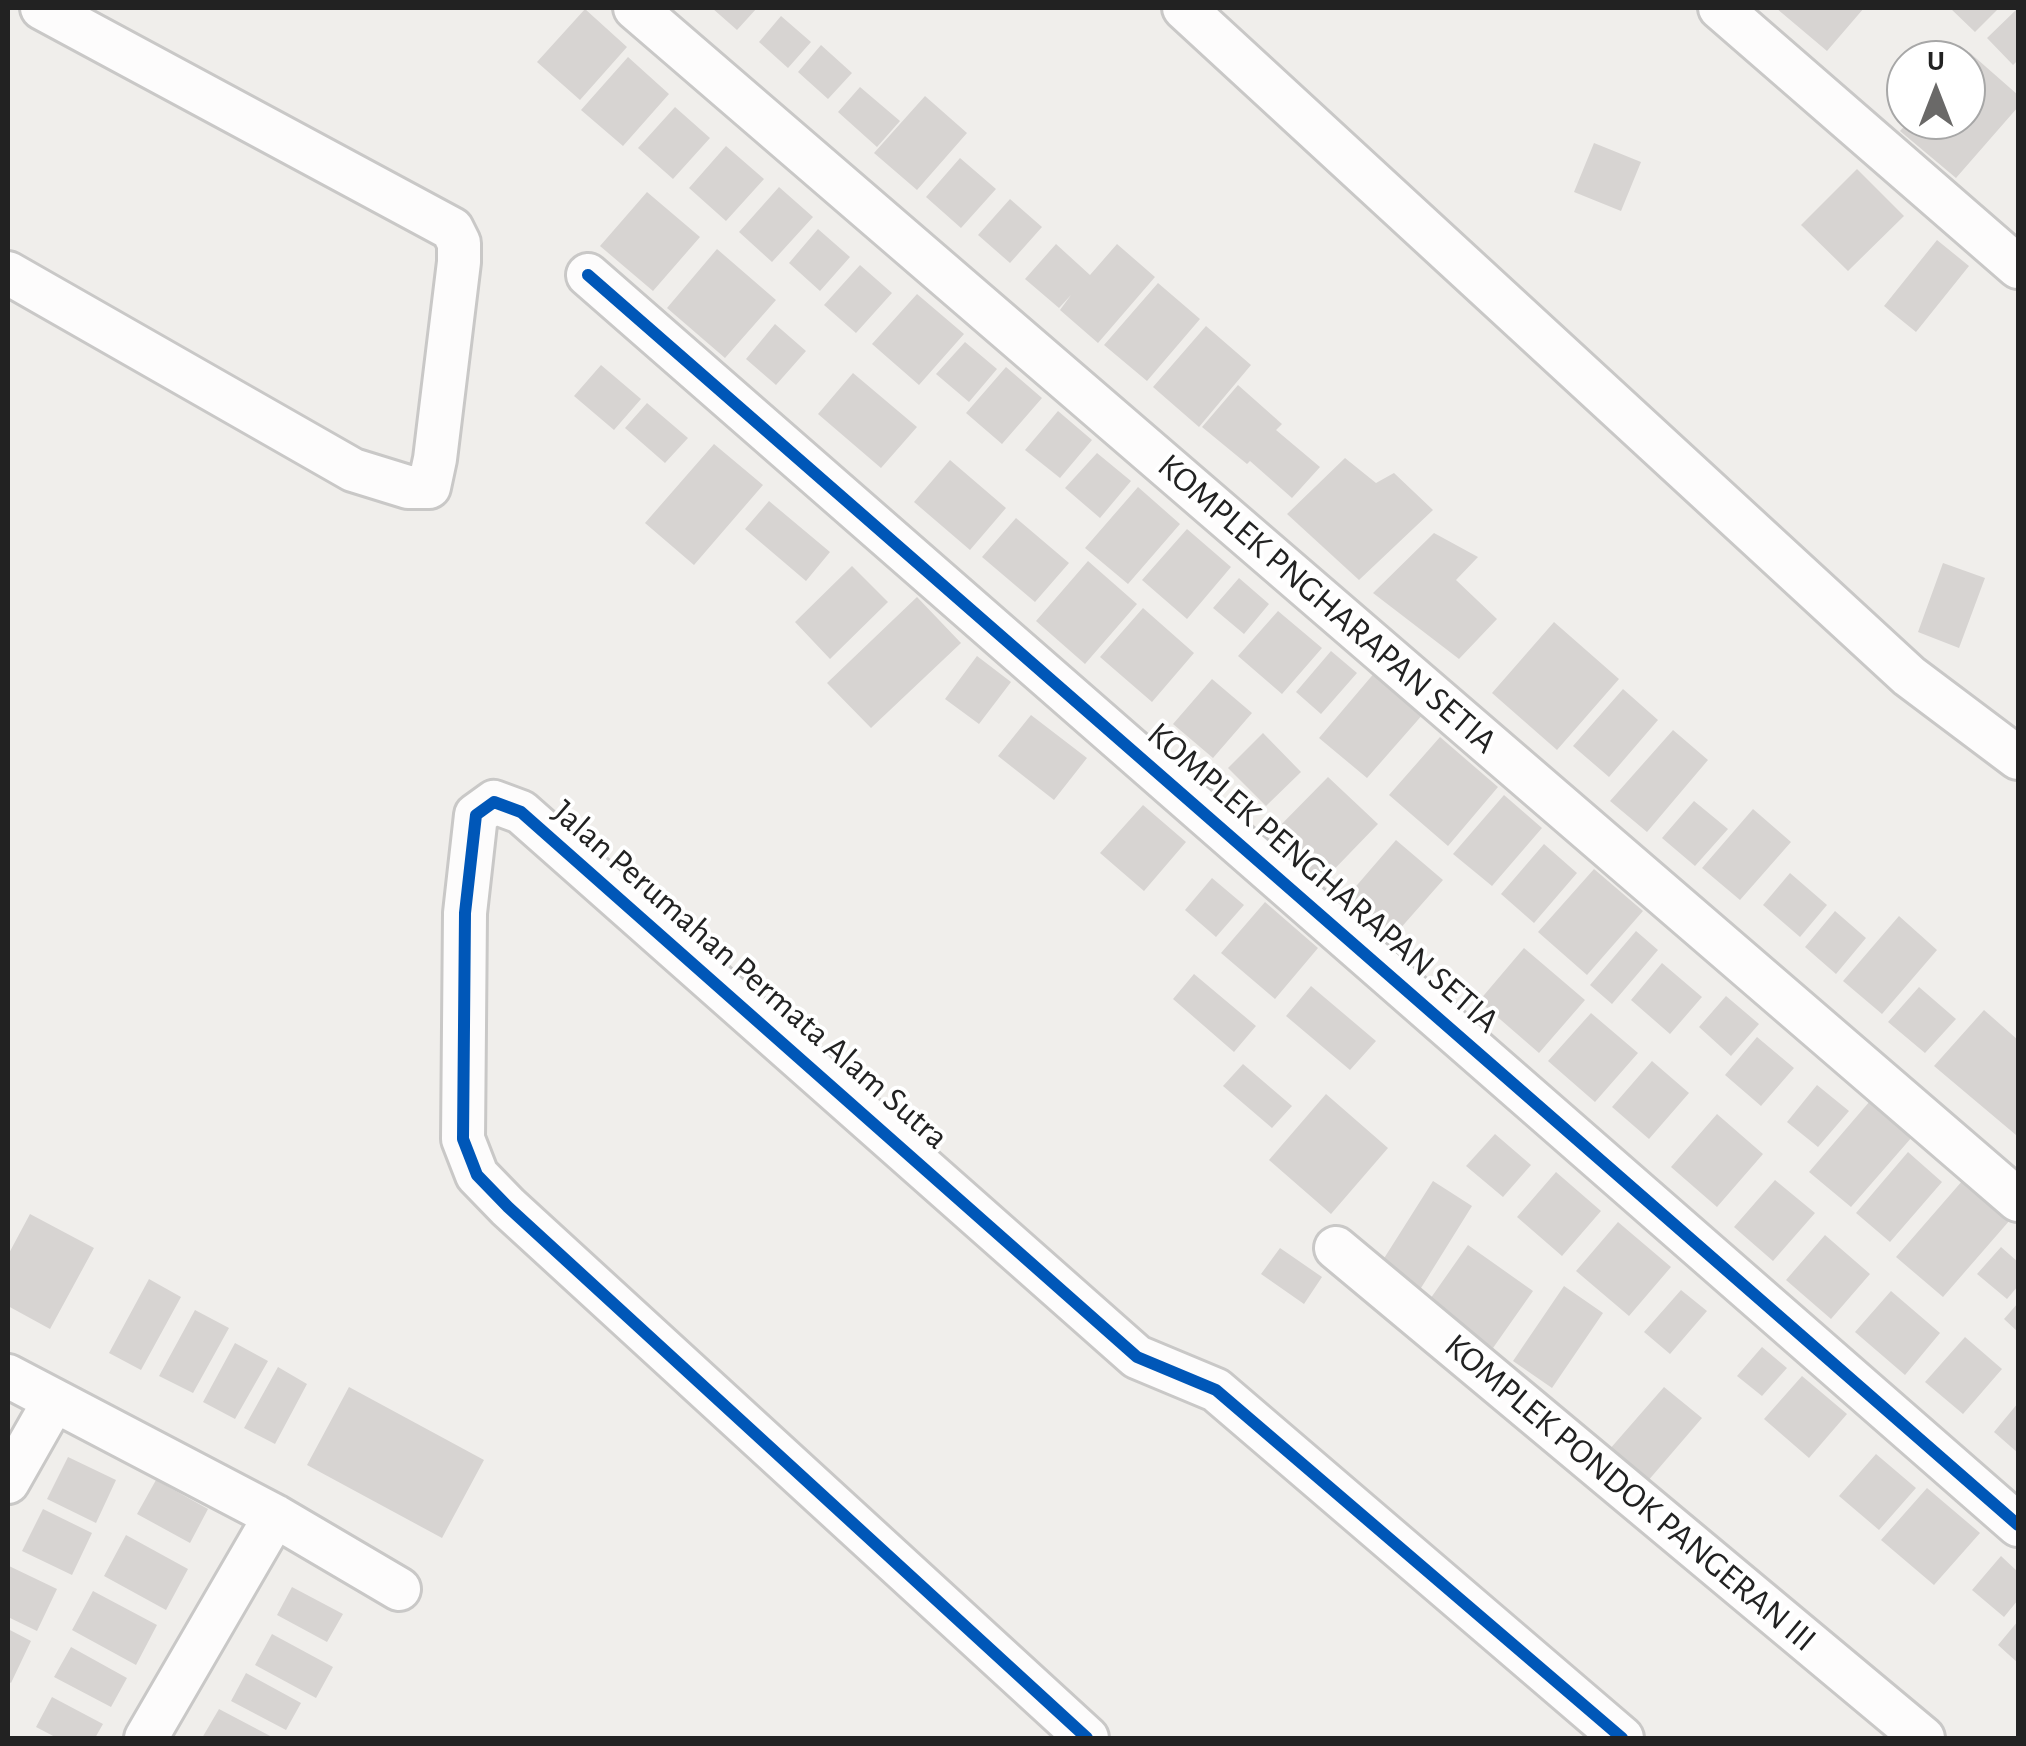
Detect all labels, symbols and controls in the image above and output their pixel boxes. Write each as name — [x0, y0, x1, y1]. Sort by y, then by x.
north arrow — [1886, 40, 1986, 140]
text: U — [1927, 48, 1945, 76]
street label: KOMPLEK PNGHARAPAN SETIA — [1149, 445, 1505, 763]
street label: KOMPLEK PENGHARAPAN SETIA — [1138, 714, 1508, 1042]
street label: Jalan Perumahan Permata Alam Sutra — [543, 792, 957, 1158]
street label: KOMPLEK PONDOK PANGERAN III — [1436, 1325, 1824, 1661]

